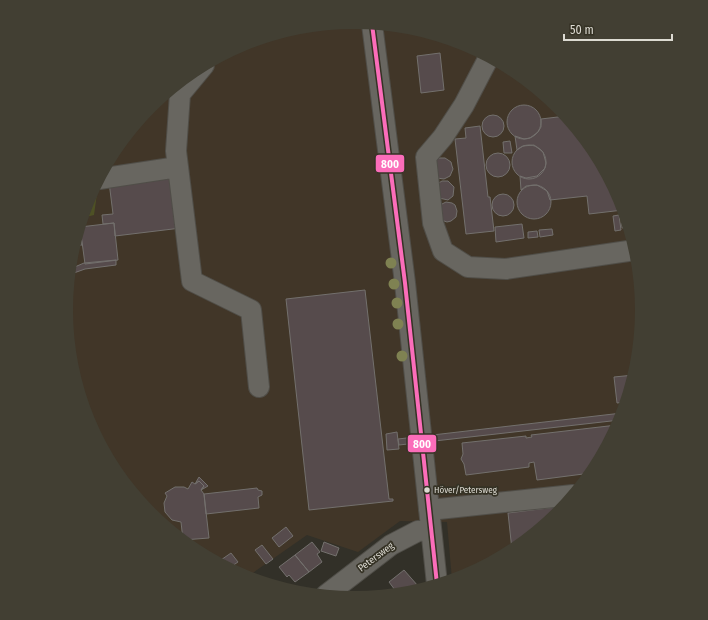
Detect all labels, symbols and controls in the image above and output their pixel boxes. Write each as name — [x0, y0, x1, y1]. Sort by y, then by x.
scale bar — [564, 16, 672, 42]
text: 50 m — [570, 23, 594, 37]
line badge: 800 — [375, 154, 405, 173]
text: 800 — [381, 158, 399, 171]
line badge: 800 — [407, 434, 437, 453]
text: 800 — [413, 438, 431, 451]
marker: Höver/Petersweg — [422, 485, 432, 495]
place label: Höver/Petersweg — [434, 485, 498, 495]
street label: Petersweg — [356, 539, 396, 574]

